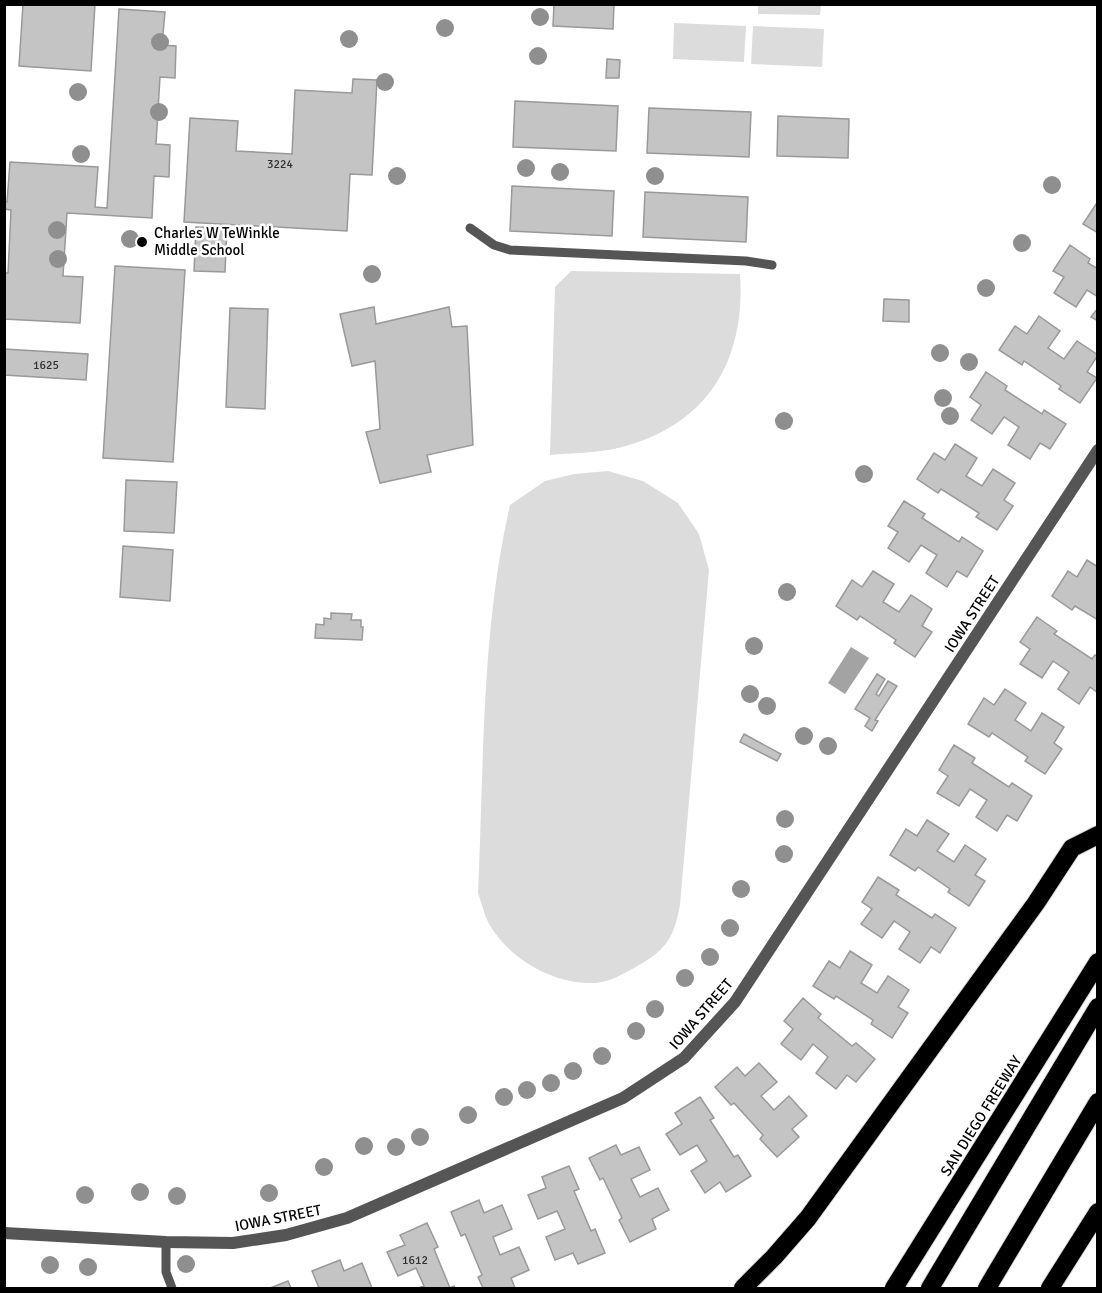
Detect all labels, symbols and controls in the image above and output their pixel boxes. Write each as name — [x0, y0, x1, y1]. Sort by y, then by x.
house number: 3224 — [267, 157, 293, 172]
place label: Charles W TeWinkle Middle School — [154, 224, 280, 259]
marker: Charles W TeWinkle Middle School — [135, 235, 149, 249]
house number: 1625 — [33, 358, 59, 373]
street label: IOWA STREET — [941, 572, 1004, 656]
street label: IOWA STREET — [665, 975, 737, 1053]
street label: SAN DIEGO FREEWAY — [937, 1052, 1026, 1179]
street label: IOWA STREET — [233, 1201, 323, 1235]
house number: 1612 — [402, 1253, 428, 1268]

